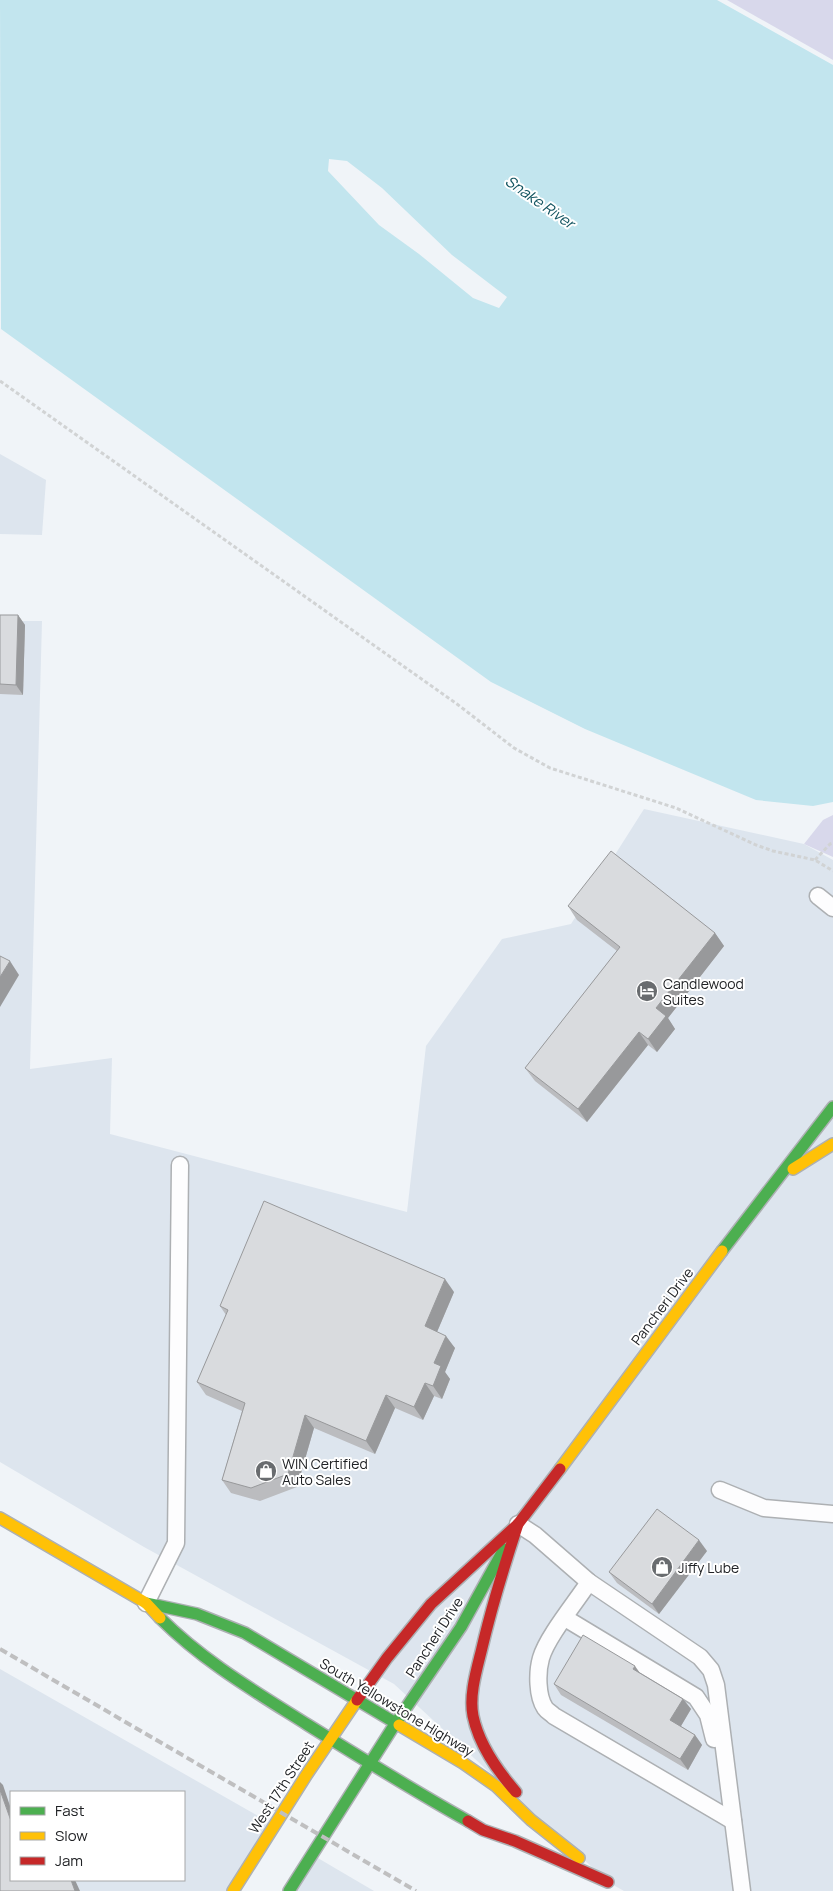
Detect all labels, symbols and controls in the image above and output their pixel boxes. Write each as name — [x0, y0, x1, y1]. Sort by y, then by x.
water label: Snake River — [501, 170, 581, 235]
place label: Candlewood Suites — [663, 974, 744, 1009]
hotel icon: Candlewood Suites — [635, 979, 659, 1003]
street label: Pancheri Drive — [627, 1263, 697, 1349]
place label: WIN Certified Auto Sales — [282, 1454, 368, 1489]
shop icon: WIN Certified Auto Sales — [254, 1459, 278, 1483]
shop icon: Jiffy Lube — [650, 1555, 674, 1579]
place label: Jiffy Lube — [678, 1558, 739, 1577]
street label: Pancheri Drive — [401, 1593, 467, 1681]
street label: South Yellowstone Highway — [316, 1653, 478, 1761]
street label: West 17th Street — [244, 1737, 318, 1837]
legend — [10, 1791, 185, 1881]
text: Fast — [55, 1800, 84, 1821]
text: Slow — [55, 1825, 88, 1846]
text: Jam — [55, 1850, 83, 1871]

